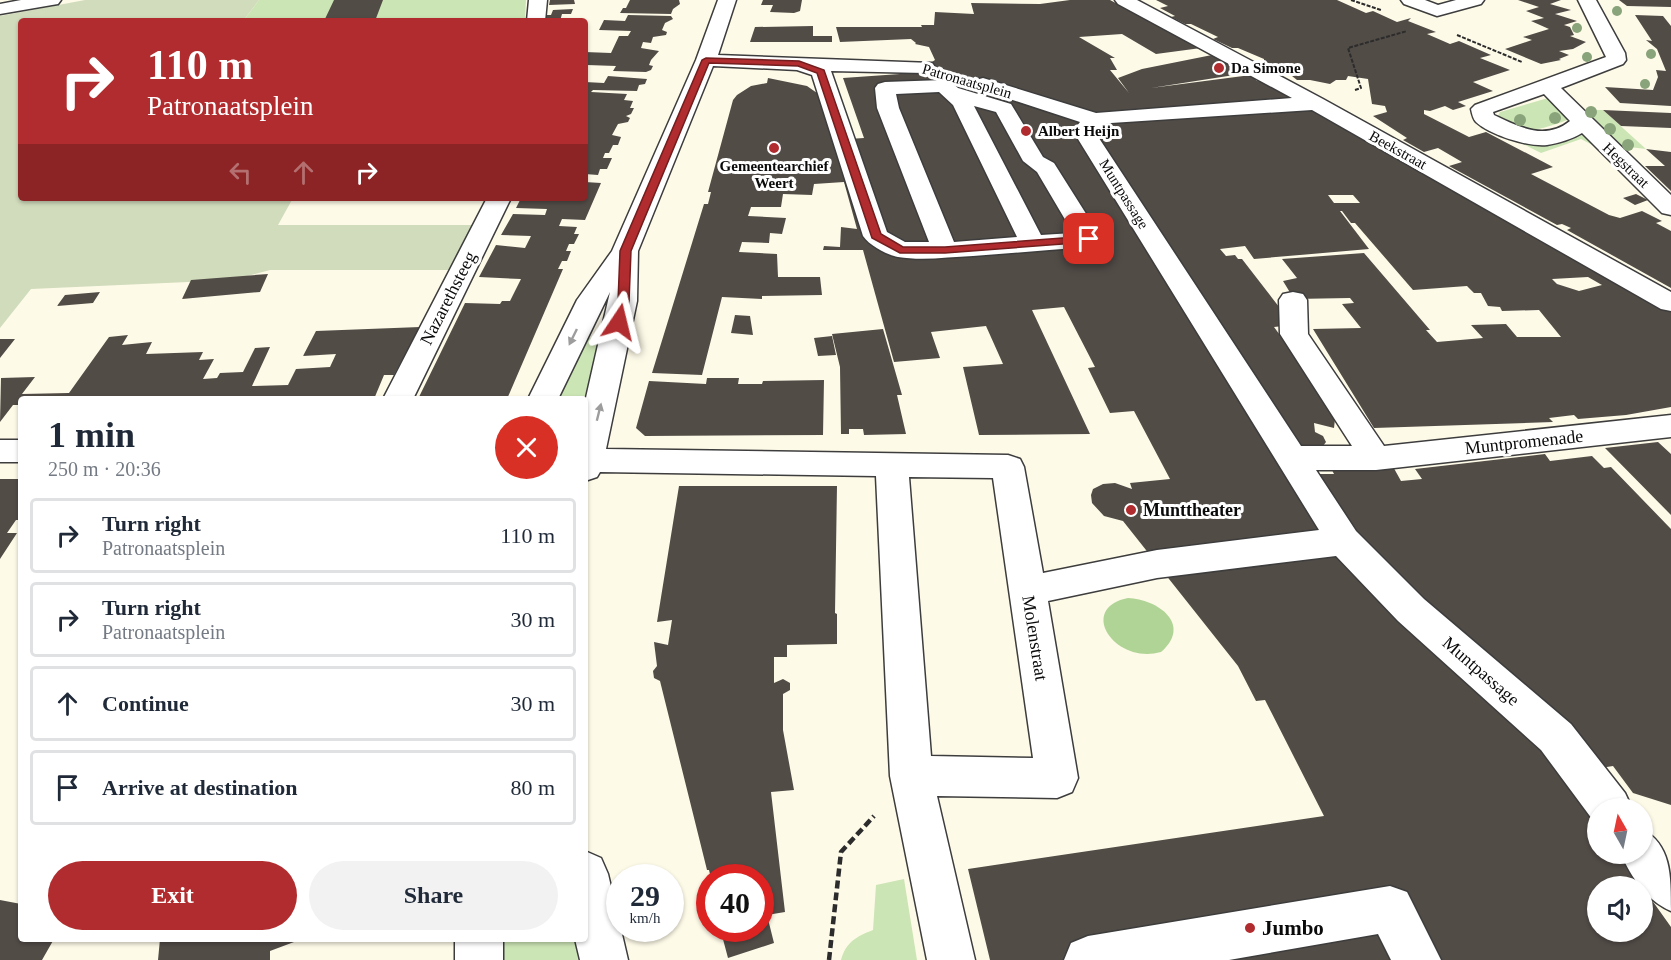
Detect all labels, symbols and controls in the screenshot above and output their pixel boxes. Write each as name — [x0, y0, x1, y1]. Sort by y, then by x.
icon: right — [48, 42, 126, 120]
text: 110 m — [147, 42, 253, 88]
place label: Da Simone — [1231, 60, 1301, 76]
street label: Patronaatsplein — [920, 61, 1014, 102]
marker: Da Simone — [1212, 61, 1226, 75]
text: Patronaatsplein — [147, 91, 313, 121]
place label: Albert Heijn — [1038, 123, 1120, 139]
marker: Albert Heijn — [1019, 124, 1033, 138]
street label: Beekstraat — [1366, 128, 1430, 173]
street label: Hegstraat — [1600, 139, 1653, 191]
marker: Gemeentearchief Weert — [767, 141, 781, 155]
icon: left — [224, 156, 257, 189]
icon: ahead — [287, 156, 320, 189]
icon: right — [350, 156, 383, 189]
street label: Muntpassage — [1096, 156, 1152, 232]
place label: Gemeentearchief Weert — [720, 158, 829, 191]
pin — [1063, 213, 1114, 264]
icon: arrive — [1072, 222, 1105, 255]
street label: Nazarethsteeg — [416, 248, 480, 348]
position arrow — [587, 290, 651, 354]
one-way arrow — [569, 328, 578, 345]
one-way arrow — [594, 403, 604, 421]
text: 1 min — [48, 415, 135, 455]
button: close — [495, 416, 558, 479]
street label: Muntpromenade — [1464, 426, 1584, 458]
text: 250 m · 20:36 — [48, 458, 161, 480]
place label: Munttheater — [1143, 500, 1241, 520]
marker: Munttheater — [1124, 503, 1138, 517]
text: Turn right — [102, 511, 201, 536]
icon: right — [51, 519, 84, 552]
text: 110 m — [500, 523, 555, 548]
text: Patronaatsplein — [102, 537, 225, 559]
street label: Molenstraat — [1018, 594, 1052, 682]
text: Turn right — [102, 595, 201, 620]
icon: right — [51, 603, 84, 636]
text: 30 m — [510, 607, 555, 632]
text: Patronaatsplein — [102, 621, 225, 643]
street label: Muntpassage — [1439, 632, 1523, 710]
icon: ahead — [51, 687, 84, 720]
text: Continue — [102, 691, 189, 716]
text: 30 m — [510, 691, 555, 716]
icon: arrive — [51, 771, 84, 804]
text: Arrive at destination — [102, 775, 298, 800]
text: 80 m — [510, 775, 555, 800]
north arrow — [1587, 798, 1653, 864]
map controls — [1587, 798, 1653, 942]
button: Exit — [48, 861, 297, 930]
button: Share — [309, 861, 558, 930]
speed limit sign: 40 — [696, 864, 774, 942]
button: sound — [1587, 876, 1653, 942]
text: 29 — [630, 879, 660, 912]
text: km/h — [630, 910, 660, 926]
place label: Jumbo — [1262, 916, 1324, 940]
marker: Jumbo — [1243, 921, 1257, 935]

